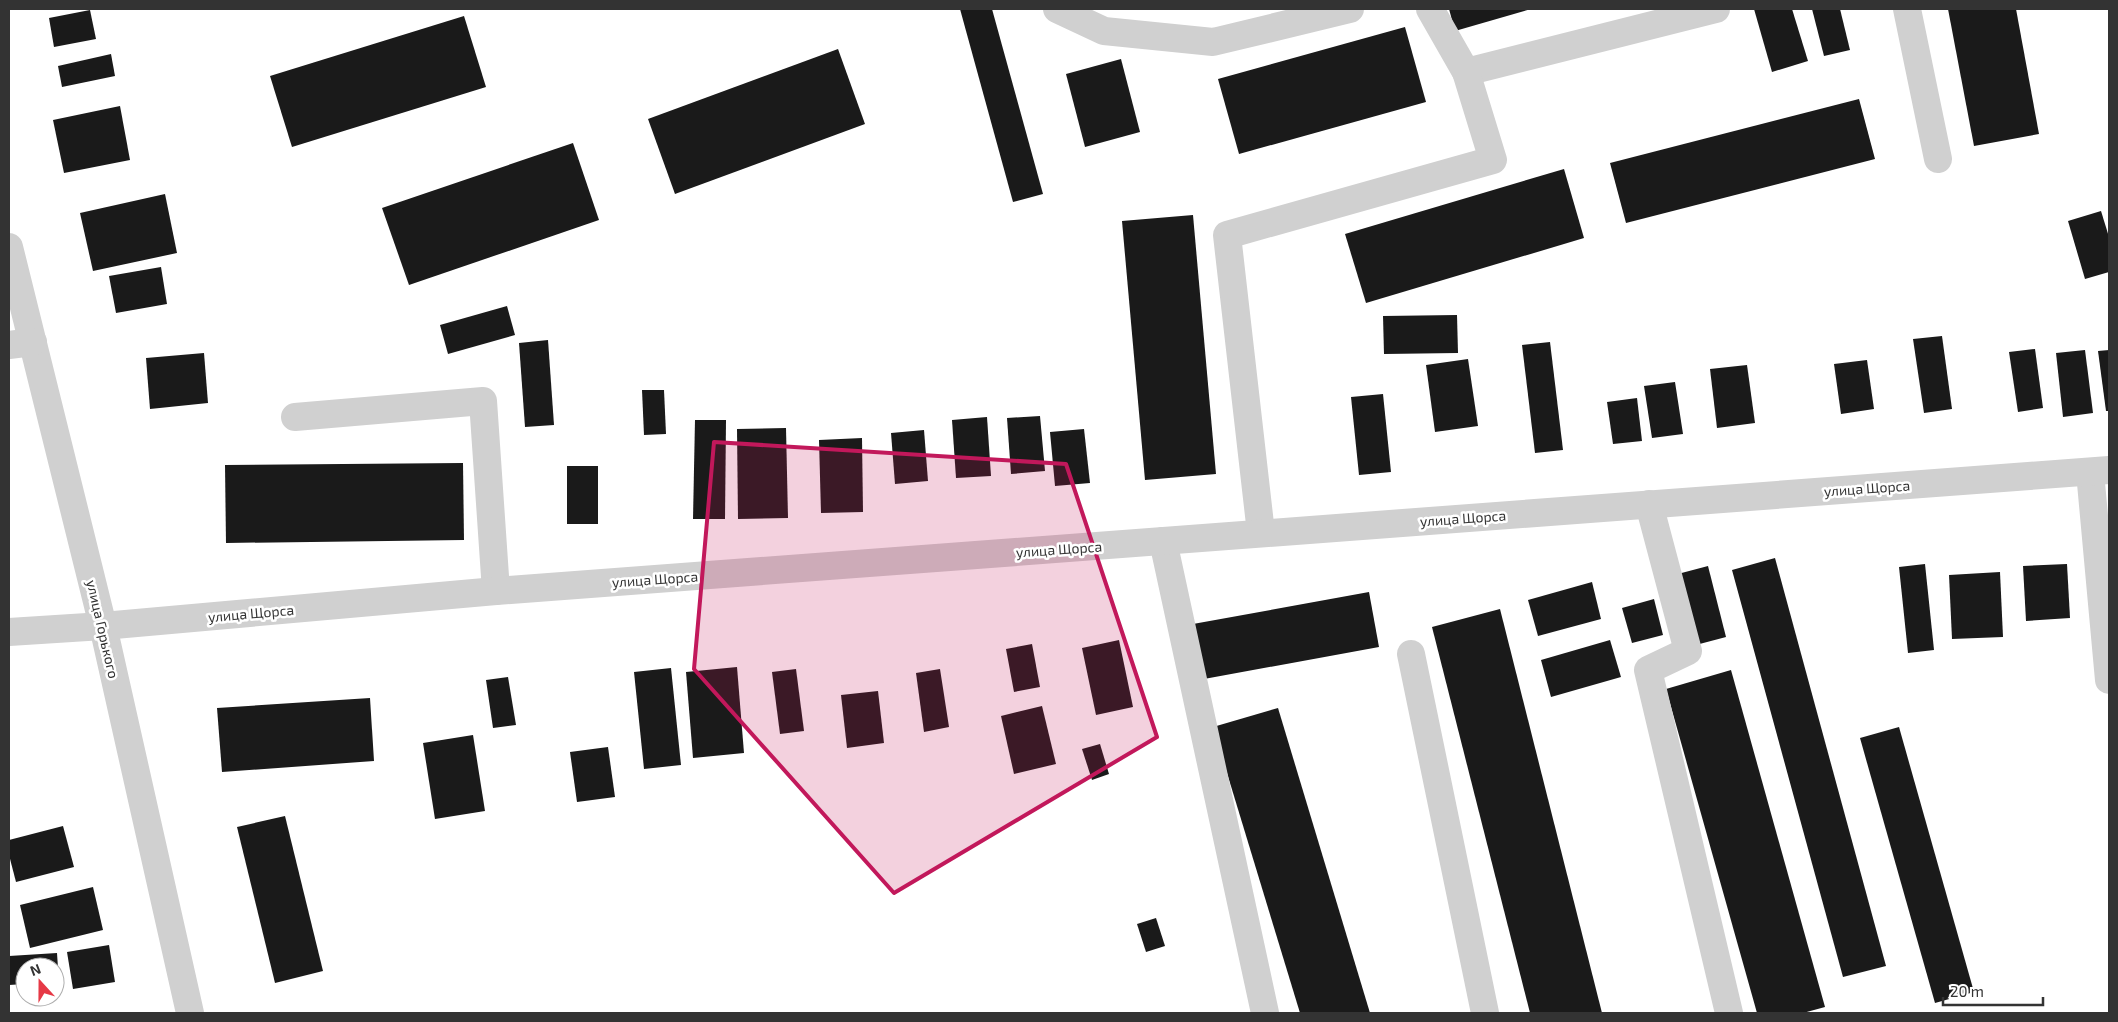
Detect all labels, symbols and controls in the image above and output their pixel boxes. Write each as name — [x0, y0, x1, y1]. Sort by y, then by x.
street label: улица Щорса — [1823, 477, 1911, 499]
street label: улица Щорса — [1419, 507, 1507, 529]
street label: улица Щорса — [1015, 538, 1103, 560]
street label: улица Щорса — [611, 568, 699, 590]
street label: улица Горького — [83, 578, 123, 680]
street label: улица Щорса — [207, 601, 295, 625]
north arrow — [15, 957, 65, 1007]
text: N — [27, 960, 43, 979]
scale bar — [1943, 974, 2043, 1006]
text: 20 m — [1950, 982, 1984, 1000]

